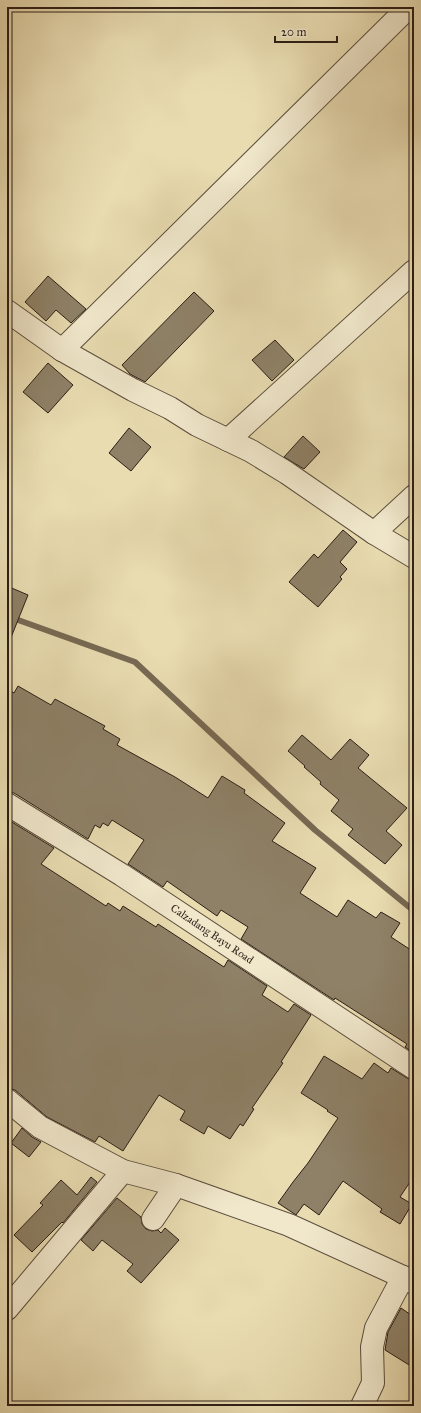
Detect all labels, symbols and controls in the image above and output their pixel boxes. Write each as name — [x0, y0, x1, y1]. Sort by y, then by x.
scale bar — [275, 18, 337, 44]
text: 20 m — [281, 25, 307, 39]
street label: Calzadang Bayu Road — [168, 901, 256, 967]

